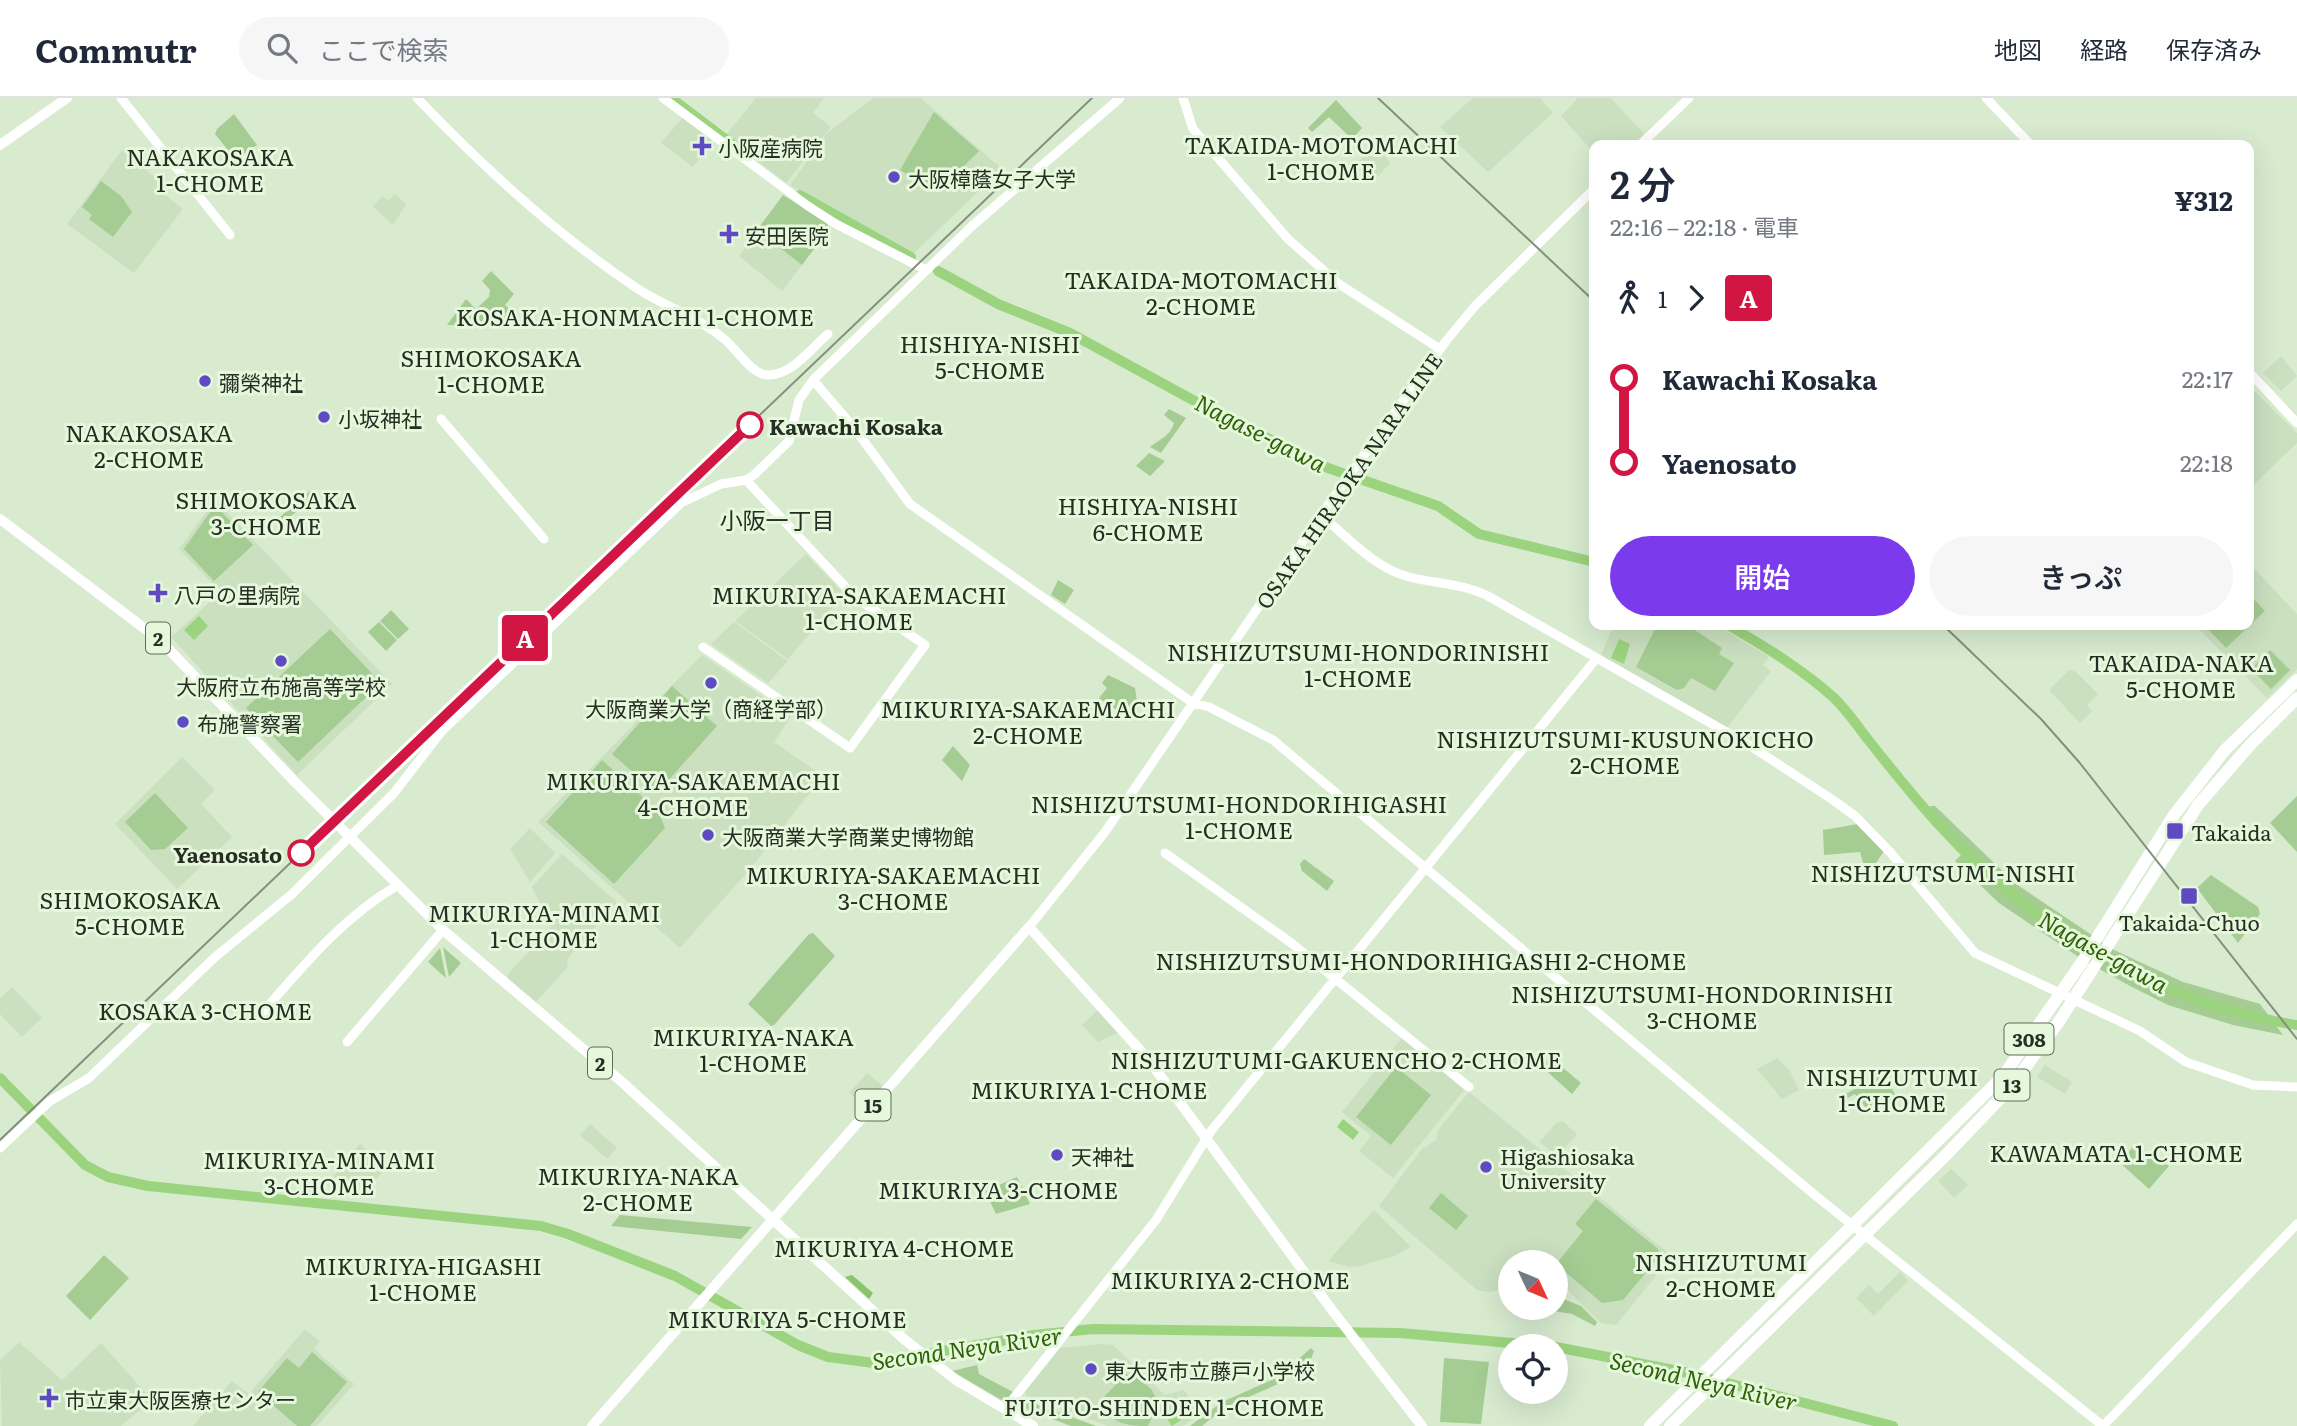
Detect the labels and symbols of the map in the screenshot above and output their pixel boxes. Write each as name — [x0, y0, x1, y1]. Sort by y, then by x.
district label: TAKAIDA-MOTOMACHI 1-CHOME — [1184, 127, 1458, 187]
place label: 小阪産病院 — [718, 131, 823, 162]
marker: 小阪産病院 — [692, 136, 712, 156]
district label: NAKAKOSAKA 1-CHOME — [126, 139, 294, 199]
place label: 大阪樟蔭女子大学 — [908, 162, 1076, 193]
marker: 大阪樟蔭女子大学 — [886, 169, 902, 185]
place label: 安田医院 — [745, 219, 829, 250]
marker: 安田医院 — [719, 224, 739, 244]
district label: TAKAIDA-MOTOMACHI 2-CHOME — [1064, 262, 1338, 322]
district label: KOSAKA-HONMACHI 1-CHOME — [456, 299, 814, 333]
district label: HISHIYA-NISHI 5-CHOME — [900, 326, 1080, 386]
district label: SHIMOKOSAKA 1-CHOME — [401, 340, 582, 400]
street label: OSAKA HIRAOKA NARA LINE — [1247, 346, 1449, 614]
place label: 彌榮神社 — [219, 366, 303, 397]
marker: 彌榮神社 — [197, 373, 213, 389]
water label: Nagase-gawa — [1190, 384, 1332, 480]
place label: 小坂神社 — [338, 402, 422, 433]
marker: 小坂神社 — [316, 409, 332, 425]
place label: Kawachi Kosaka — [769, 410, 944, 441]
marker: Kawachi Kosaka — [737, 412, 763, 438]
district label: NAKAKOSAKA 2-CHOME — [65, 415, 233, 475]
district label: SHIMOKOSAKA 3-CHOME — [176, 482, 357, 542]
district label: HISHIYA-NISHI 6-CHOME — [1058, 488, 1238, 548]
district label: 小阪一丁目 — [720, 502, 835, 536]
district label: MIKURIYA-SAKAEMACHI 1-CHOME — [712, 577, 1006, 637]
place label: 八戸の里病院 — [174, 578, 300, 609]
marker: 八戸の里病院 — [148, 583, 168, 603]
line badge: A — [502, 615, 548, 661]
road number: 2 — [146, 622, 170, 653]
district label: NISHIZUTSUMI-HONDORINISHI 1-CHOME — [1167, 634, 1549, 694]
district label: TAKAIDA-NAKA 5-CHOME — [2088, 645, 2274, 705]
marker: 大阪府立布施高等学校 — [273, 653, 289, 669]
place label: 大阪府立布施高等学校 — [176, 670, 386, 701]
marker: 大阪商業大学（商経学部） — [703, 675, 719, 691]
district label: MIKURIYA-SAKAEMACHI 2-CHOME — [881, 691, 1175, 751]
place label: 大阪商業大学（商経学部） — [585, 692, 837, 723]
place label: 布施警察署 — [197, 707, 302, 738]
marker: 布施警察署 — [175, 714, 191, 730]
district label: NISHIZUTSUMI-KUSUNOKICHO 2-CHOME — [1436, 721, 1814, 781]
district label: MIKURIYA-SAKAEMACHI 4-CHOME — [546, 763, 840, 823]
district label: NISHIZUTSUMI-HONDORIHIGASHI 1-CHOME — [1031, 786, 1447, 846]
place label: Takaida — [2191, 816, 2272, 847]
place label: 大阪商業大学商業史博物館 — [722, 820, 974, 851]
marker: Takaida — [2165, 821, 2185, 841]
marker: 大阪商業大学商業史博物館 — [700, 827, 716, 843]
place label: Yaenosato — [173, 838, 282, 869]
marker: Yaenosato — [288, 840, 314, 866]
district label: NISHIZUTSUMI-NISHI — [1810, 855, 2076, 889]
district label: MIKURIYA-SAKAEMACHI 3-CHOME — [746, 857, 1040, 917]
district label: SHIMOKOSAKA 5-CHOME — [40, 882, 221, 942]
marker: Takaida-Chuo — [2179, 886, 2199, 906]
district label: MIKURIYA-MINAMI 1-CHOME — [428, 895, 660, 955]
water label: Nagase-gawa — [2033, 901, 2175, 1001]
place label: Takaida-Chuo — [2118, 906, 2260, 937]
district label: NISHIZUTSUMI-HONDORIHIGASHI 2-CHOME — [1156, 943, 1686, 977]
district label: NISHIZUTSUMI-HONDORINISHI 3-CHOME — [1511, 976, 1893, 1036]
district label: KOSAKA 3-CHOME — [98, 993, 312, 1027]
district label: MIKURIYA-NAKA 1-CHOME — [652, 1019, 854, 1079]
road number: 308 — [2004, 1023, 2054, 1054]
district label: NISHIZUTUMI-GAKUENCHO 2-CHOME — [1110, 1042, 1562, 1076]
road number: 2 — [588, 1048, 612, 1079]
district label: NISHIZUTUMI 1-CHOME — [1806, 1059, 1978, 1119]
road number: 13 — [1994, 1070, 2030, 1100]
district label: MIKURIYA 1-CHOME — [970, 1072, 1208, 1106]
road number: 15 — [856, 1090, 890, 1121]
district label: KAWAMATA 1-CHOME — [1989, 1135, 2243, 1169]
place label: 天神社 — [1071, 1140, 1134, 1171]
place label: Higashiosaka University — [1500, 1140, 1635, 1195]
district label: MIKURIYA-MINAMI 3-CHOME — [203, 1142, 435, 1202]
marker: 天神社 — [1049, 1147, 1065, 1163]
district label: MIKURIYA-NAKA 2-CHOME — [537, 1158, 739, 1218]
marker: Higashiosaka University — [1478, 1159, 1494, 1175]
district label: MIKURIYA 3-CHOME — [878, 1172, 1118, 1206]
district label: MIKURIYA 4-CHOME — [774, 1230, 1014, 1264]
district label: NISHIZUTUMI 2-CHOME — [1635, 1244, 1807, 1304]
district label: MIKURIYA-HIGASHI 1-CHOME — [304, 1248, 542, 1308]
north arrow — [1498, 1250, 1568, 1320]
district label: MIKURIYA 2-CHOME — [1110, 1262, 1350, 1296]
district label: MIKURIYA 5-CHOME — [667, 1301, 907, 1335]
water label: Second Neya River — [870, 1317, 1064, 1377]
water label: Second Neya River — [1607, 1342, 1801, 1418]
place label: 東大阪市立藤戸小学校 — [1105, 1354, 1315, 1385]
marker: 東大阪市立藤戸小学校 — [1083, 1361, 1099, 1377]
place label: 市立東大阪医療センター — [65, 1383, 296, 1414]
marker: 市立東大阪医療センター — [39, 1388, 59, 1408]
district label: FUJITO-SHINDEN 1-CHOME — [1004, 1389, 1324, 1423]

